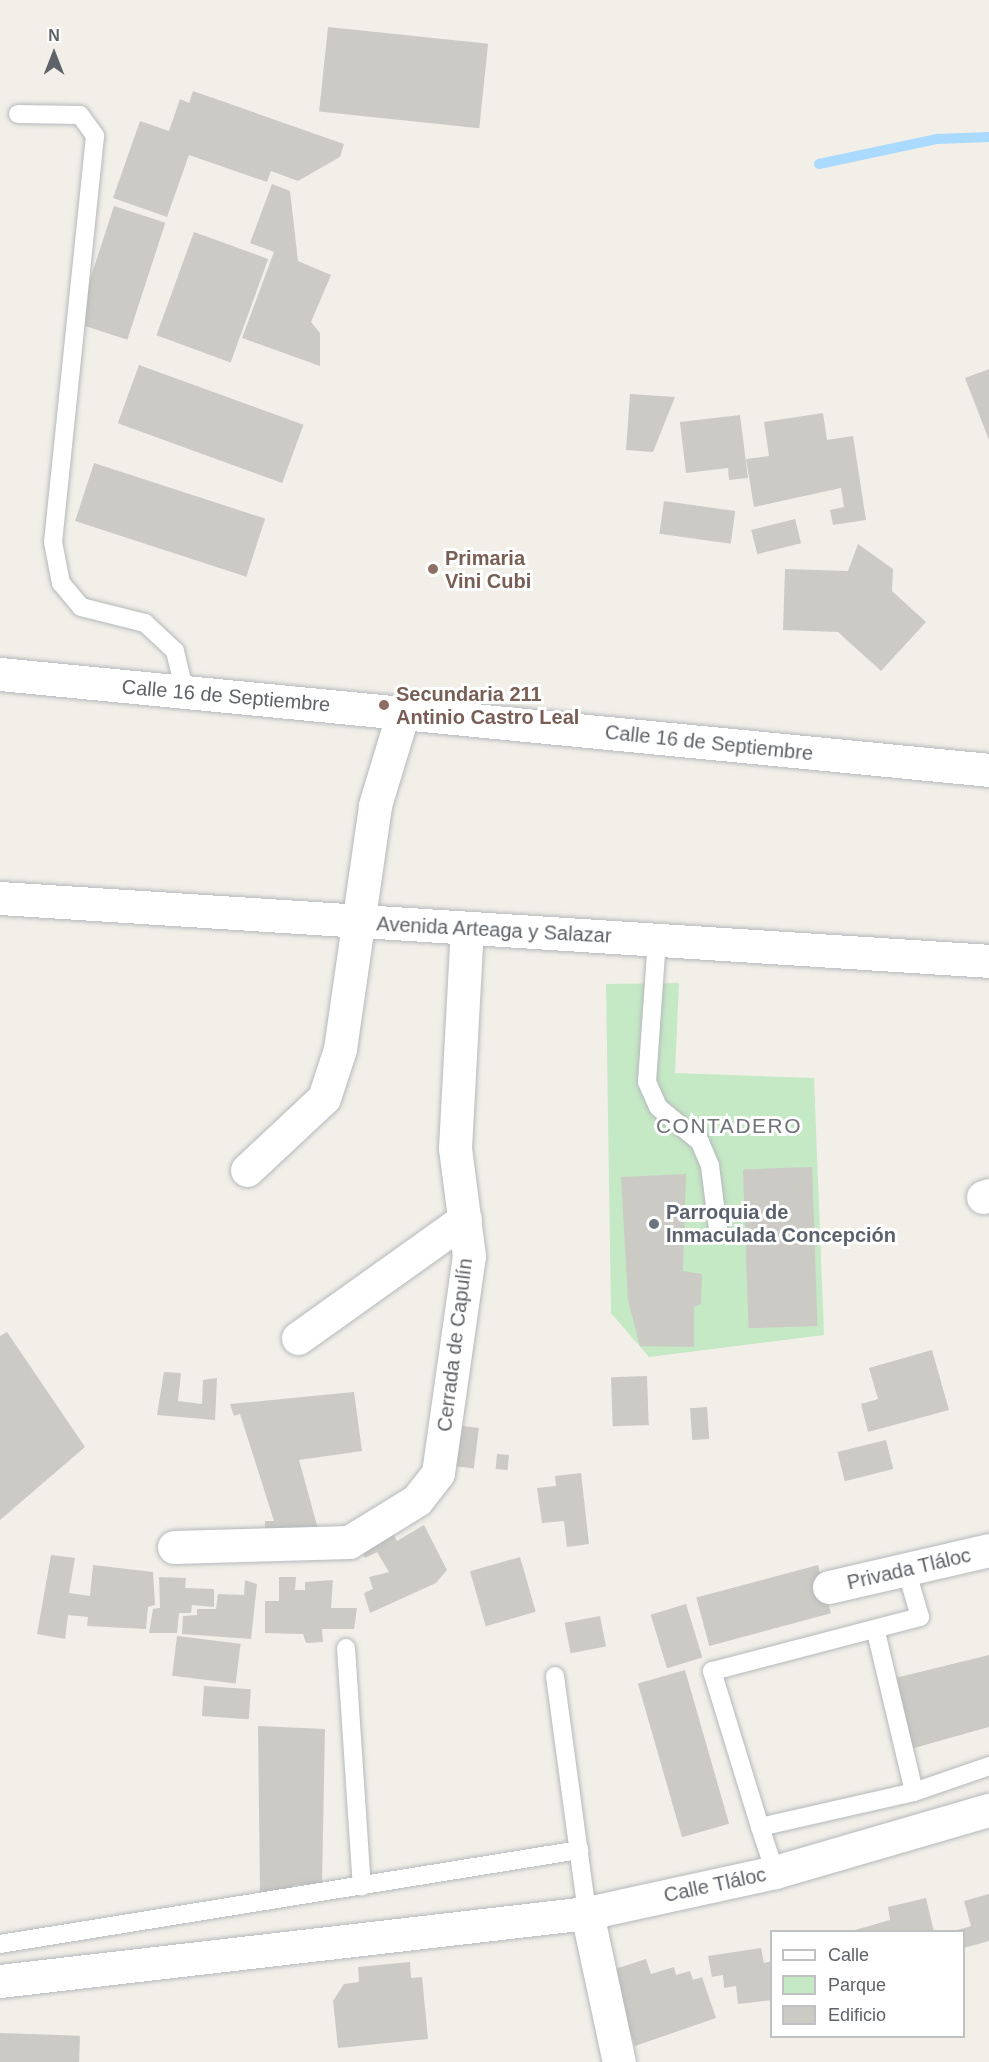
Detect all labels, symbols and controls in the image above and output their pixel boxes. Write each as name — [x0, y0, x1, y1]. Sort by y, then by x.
north arrow — [24, 24, 84, 84]
text: N — [48, 27, 60, 44]
place label: Primaria Vini Cubi — [445, 546, 531, 593]
marker: Primaria Vini Cubi — [426, 562, 440, 576]
street label: Calle 16 de Septiembre — [121, 675, 331, 717]
place label: Secundaria 211 Antinio Castro Leal — [396, 682, 579, 729]
marker: Secundaria 211 Antinio Castro Leal — [377, 698, 391, 712]
street label: Calle 16 de Septiembre — [604, 720, 814, 766]
street label: Avenida Arteaga y Salazar — [375, 912, 613, 948]
district label: CONTADERO — [656, 1113, 802, 1139]
place label: Parroquia de Inmaculada Concepción — [666, 1200, 896, 1247]
marker: Parroquia de Inmaculada Concepción — [647, 1217, 661, 1231]
street label: Cerrada de Capulín — [432, 1257, 478, 1433]
street label: Privada Tláloc — [845, 1543, 973, 1595]
street label: Calle Tláloc — [661, 1862, 769, 1908]
legend — [770, 1930, 965, 2038]
text: Calle — [828, 1945, 869, 1965]
text: Parque — [828, 1975, 886, 1995]
text: Edificio — [828, 2005, 886, 2025]

